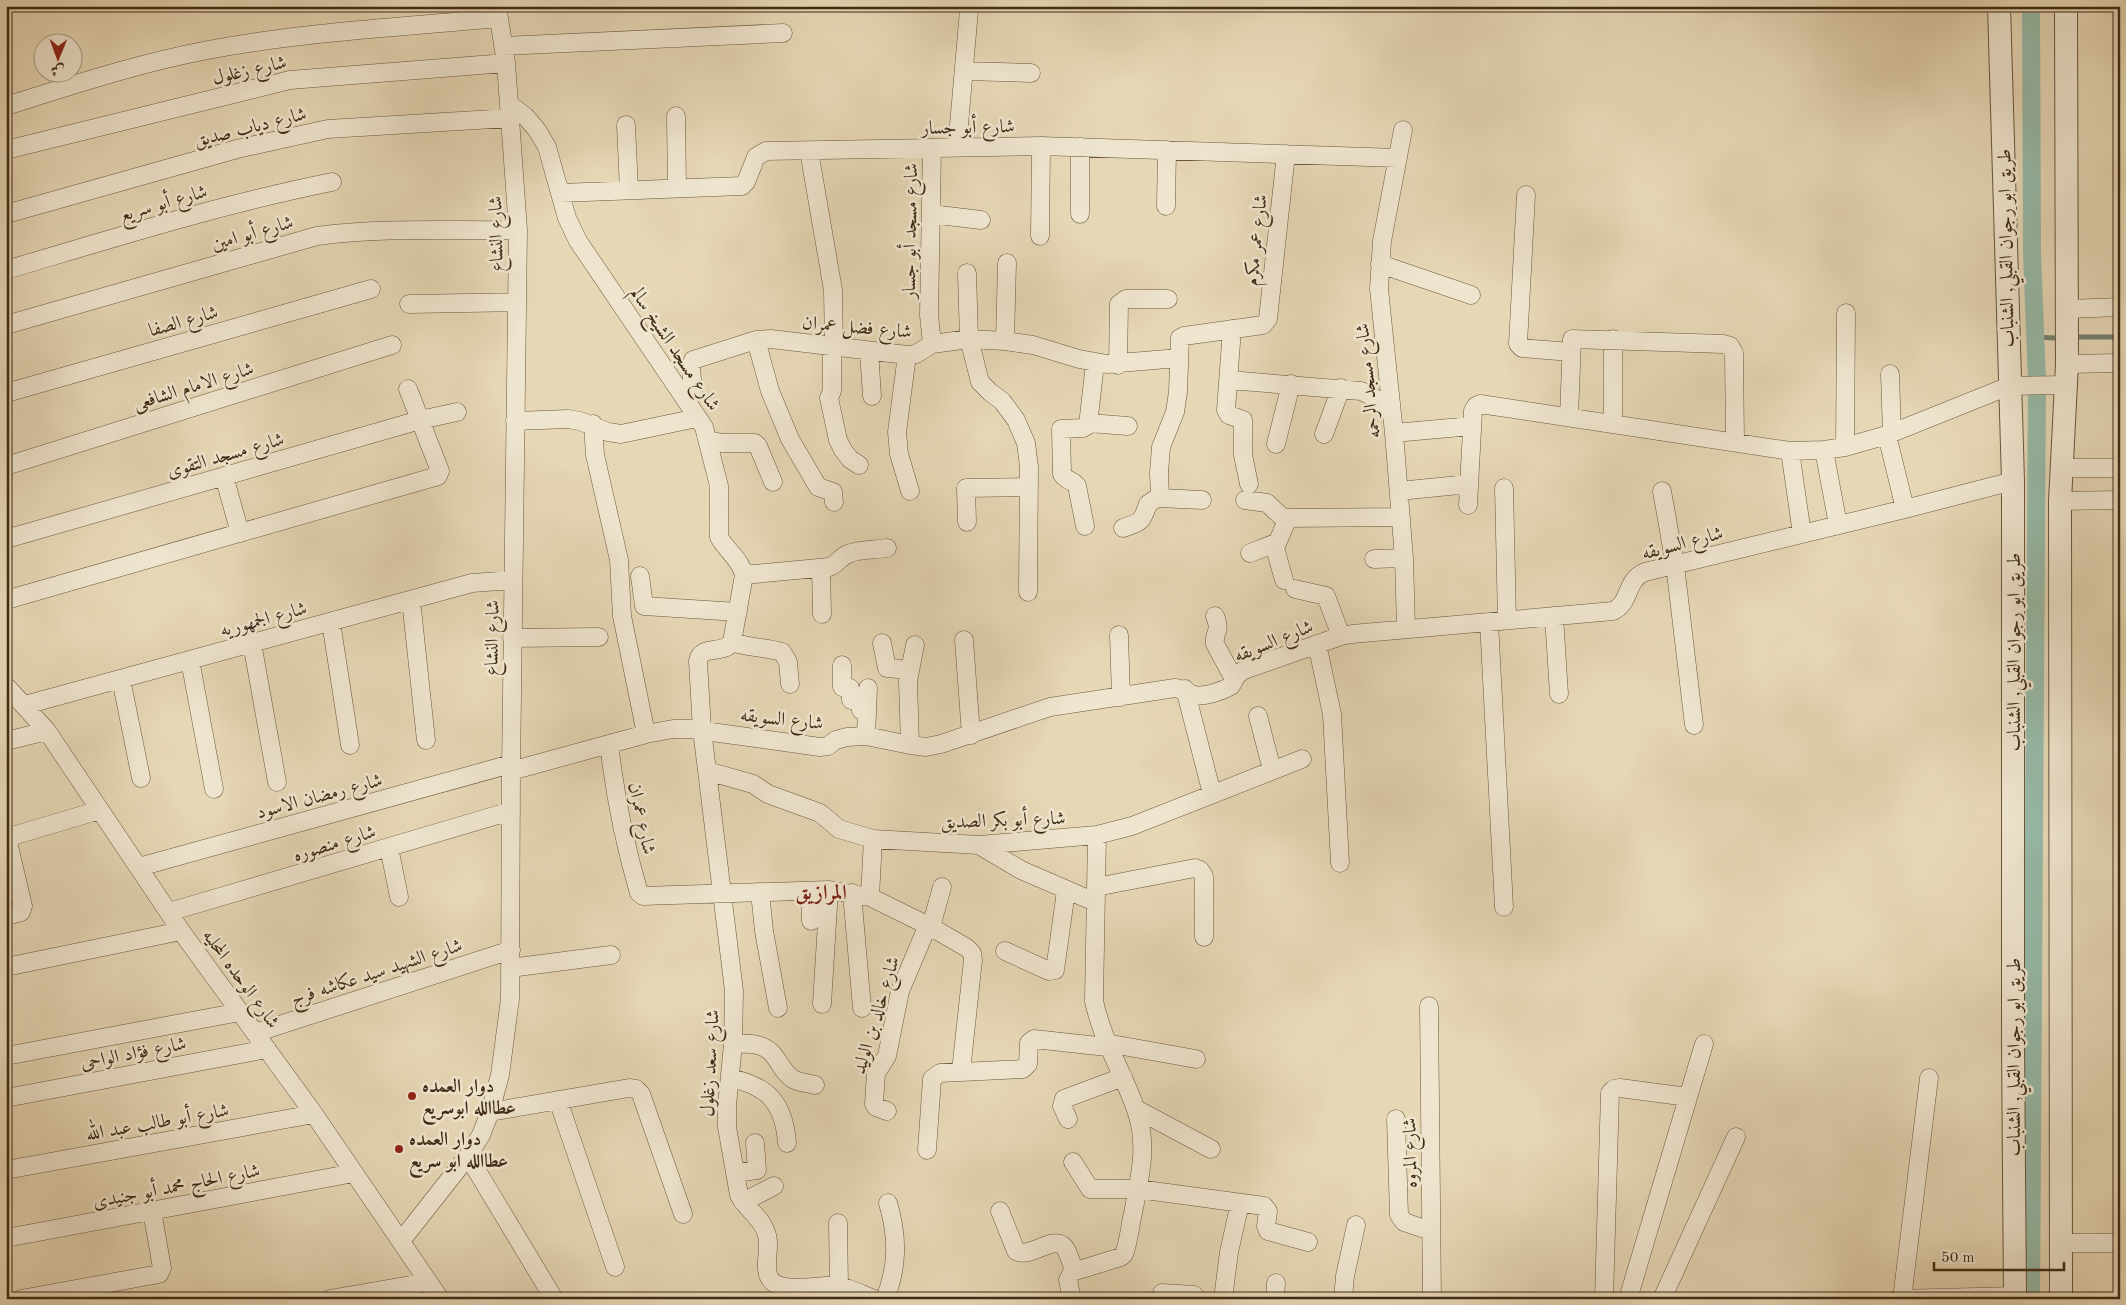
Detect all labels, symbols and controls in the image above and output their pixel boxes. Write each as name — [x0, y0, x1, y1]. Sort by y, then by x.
north arrow — [32, 32, 82, 82]
street label: شارع زغلول — [211, 54, 289, 93]
text: ش — [51, 63, 65, 77]
street label: شارع دياب صديق — [192, 105, 310, 155]
street label: شارع أبو جسار — [919, 113, 1015, 143]
street label: طريق ابو رجوان القبلي, الشنباب — [1996, 148, 2026, 347]
street label: شارع مسجد أبو جسار — [896, 163, 926, 301]
street label: شارع أبو سريع — [116, 178, 211, 232]
street label: شارع عمر مكرم — [1241, 193, 1277, 288]
street label: شارع النشاع — [487, 196, 512, 272]
street label: شارع أبو امين — [208, 209, 297, 259]
street label: شارع مسجد الشيخ سالم — [621, 284, 723, 418]
street label: شارع الصفا — [147, 303, 222, 345]
street label: شارع فضل عمران — [801, 314, 912, 347]
street label: شارع مسجد الرحمه — [1352, 322, 1389, 439]
street label: شارع الامام الشافعى — [131, 360, 258, 420]
street label: شارع مسجد التقوى — [165, 431, 288, 486]
street label: شارع السويقه — [1640, 524, 1726, 568]
street label: طريق ابو رجوان القبلي, الشنباب — [2006, 553, 2032, 751]
street label: شارع الجمهوريه — [218, 600, 310, 645]
street label: شارع النشاع — [483, 600, 508, 676]
street label: شارع السويقه — [1232, 618, 1318, 670]
street label: شارع السويقه — [739, 707, 824, 738]
street label: شارع رمضان الاسود — [255, 771, 386, 827]
street label: شارع عمران — [620, 781, 657, 857]
street label: شارع أبو بكر الصديق — [940, 805, 1066, 837]
street label: شارع منصوره — [291, 823, 379, 870]
district label: المرازيق — [795, 883, 847, 906]
street label: شارع الوحده المحليه — [195, 926, 283, 1035]
street label: شارع الشهيد سيد عكاشه فرج — [288, 935, 467, 1016]
street label: شارع خالد بن الوليد — [850, 955, 908, 1078]
street label: طريق ابو رجوان القبلي, الشنباب — [2006, 958, 2032, 1156]
street label: شارع سعد زغلول — [699, 1009, 728, 1118]
street label: شارع فؤاد الواحى — [79, 1035, 189, 1078]
place label: دوار العمده عطاالله ابوسريع — [422, 1077, 516, 1125]
marker: دوار العمده عطاالله ابوسريع — [406, 1090, 418, 1102]
street label: شارع أبو طالب عبد الله — [83, 1095, 231, 1149]
street label: شارع المروه — [1401, 1118, 1426, 1188]
place label: دوار العمده عطاالله ابو سريع — [409, 1130, 508, 1178]
marker: دوار العمده عطاالله ابو سريع — [393, 1143, 405, 1155]
street label: شارع الحاج محمد أبو جنيدى — [90, 1157, 263, 1219]
scale bar — [1934, 1240, 2064, 1272]
text: 50 m — [1941, 1251, 1975, 1266]

